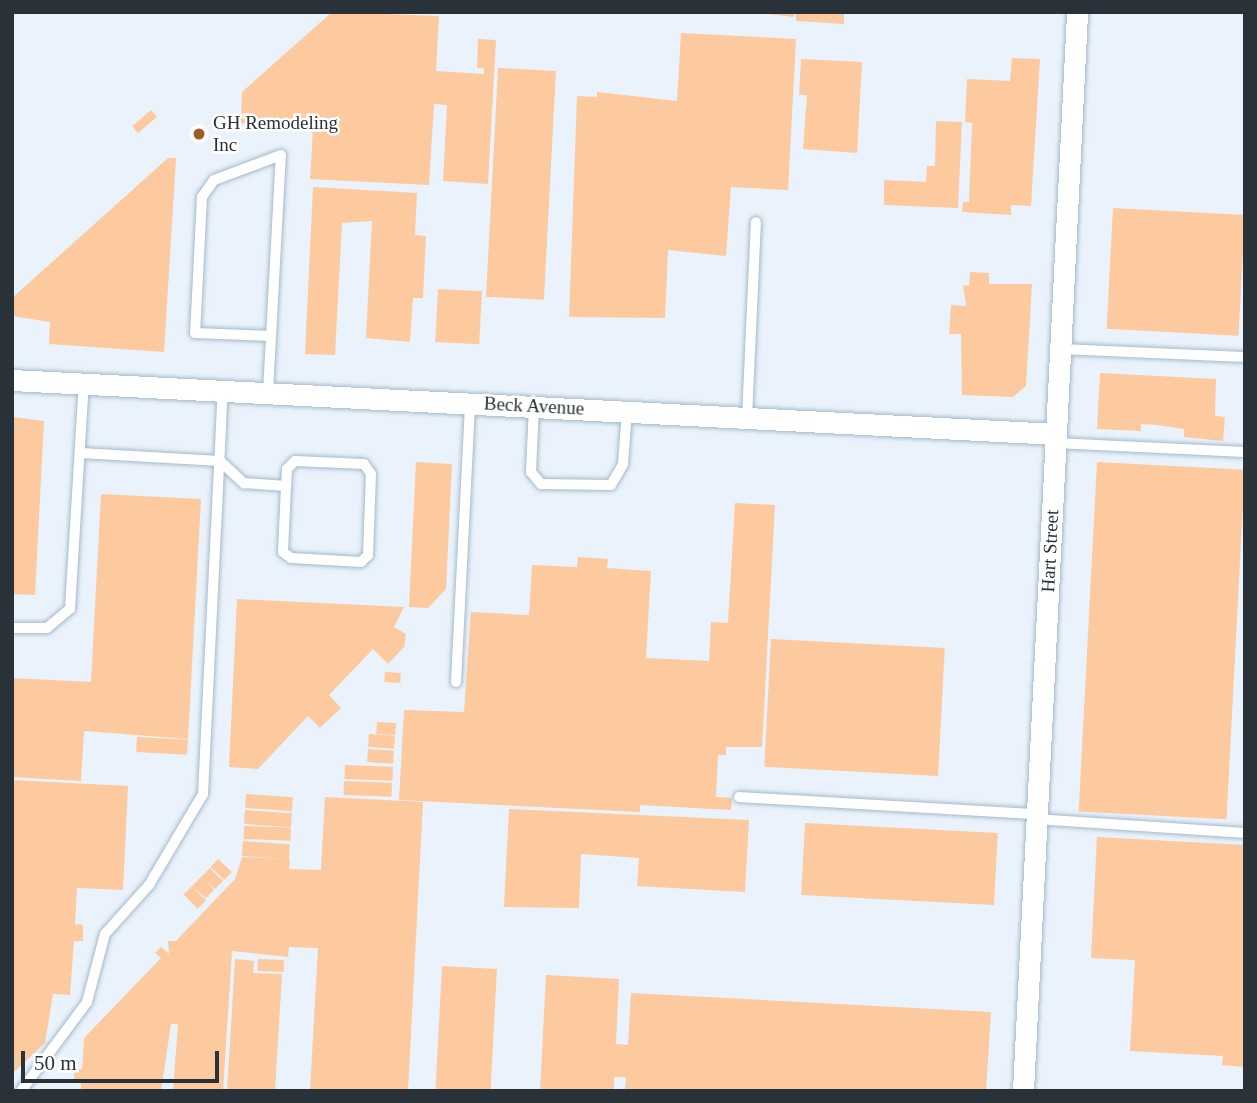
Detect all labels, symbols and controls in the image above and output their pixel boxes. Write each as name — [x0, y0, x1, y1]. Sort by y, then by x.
place label: GH Remodeling Inc — [213, 112, 338, 156]
marker: GH Remodeling Inc — [191, 126, 207, 142]
street label: Beck Avenue — [483, 392, 585, 420]
street label: Hart Street — [1036, 509, 1064, 593]
scale bar — [24, 1036, 222, 1080]
text: 50 m — [34, 1051, 77, 1075]

